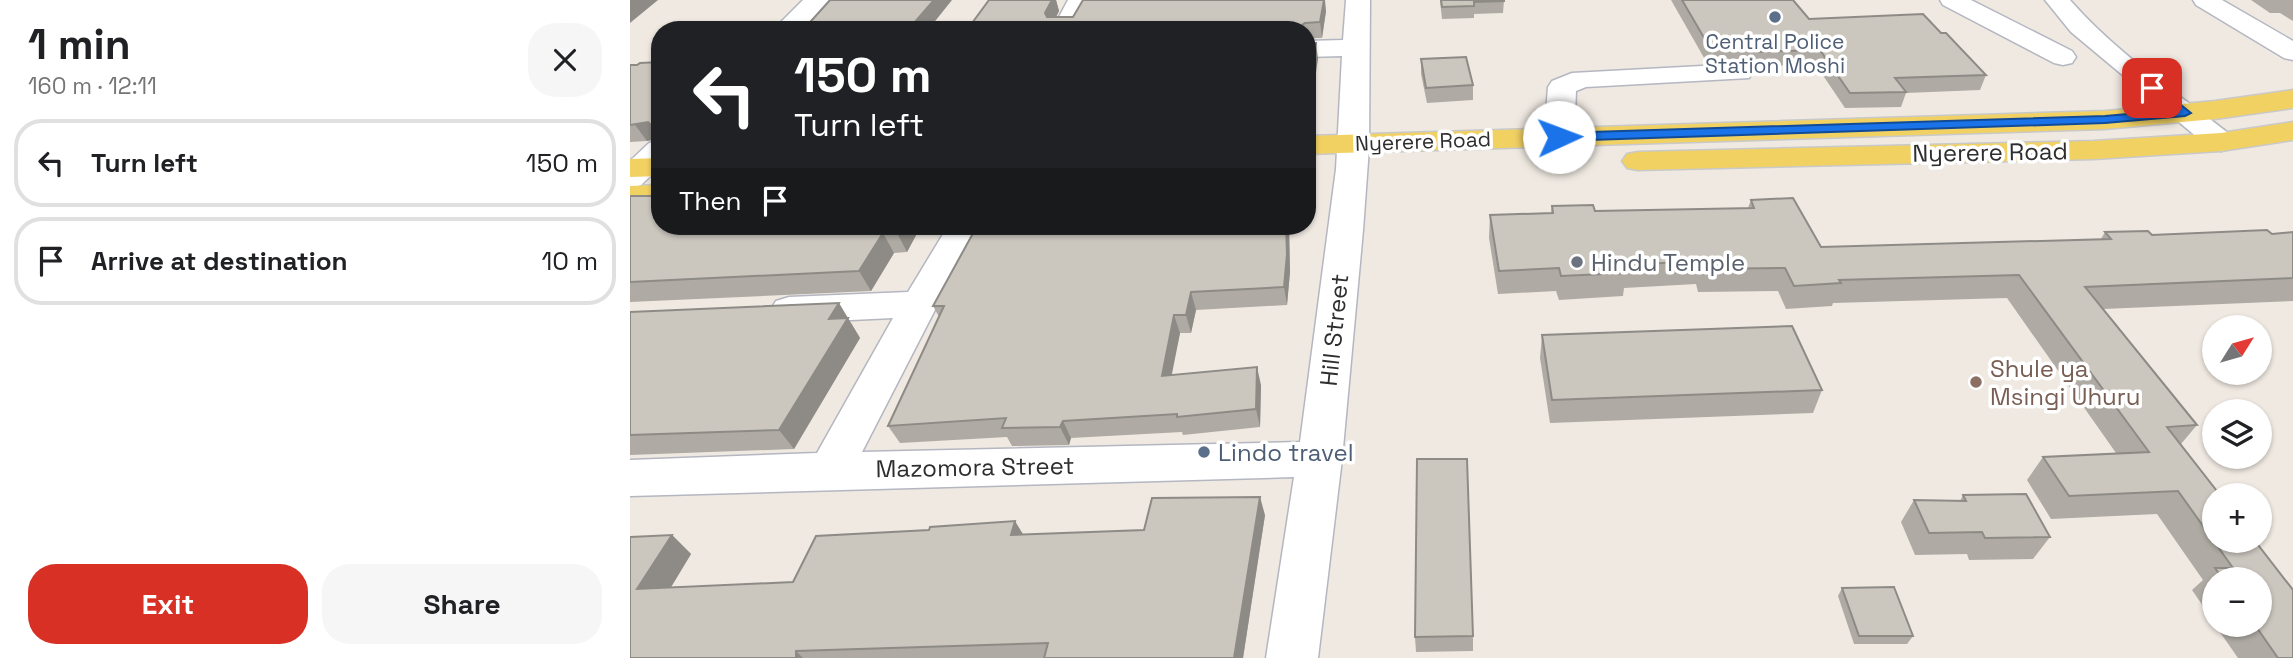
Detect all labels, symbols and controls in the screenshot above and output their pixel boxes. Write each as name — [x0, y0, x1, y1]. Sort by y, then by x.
marker: Central Police Station Moshi — [1767, 9, 1783, 25]
text: 1 min — [28, 18, 131, 71]
button: close — [528, 23, 602, 97]
place label: Central Police Station Moshi — [1705, 28, 1845, 79]
text: 150 m — [794, 44, 932, 106]
icon: left — [679, 49, 770, 140]
pin — [2122, 58, 2182, 118]
icon: arrive — [2133, 69, 2171, 107]
text: 160 m · 12:11 — [28, 71, 157, 101]
position arrow — [1522, 100, 1596, 174]
text: Turn left — [794, 105, 924, 145]
street label: Nyerere Road — [1355, 125, 1491, 157]
street label: Nyerere Road — [1912, 135, 2068, 169]
icon: left — [32, 144, 70, 182]
text: Turn left — [91, 146, 198, 180]
text: 150 m — [526, 146, 598, 180]
icon: arrive — [756, 182, 794, 220]
text: Then — [679, 184, 742, 218]
icon: arrive — [32, 242, 70, 280]
text: Arrive at destination — [91, 244, 348, 278]
text: 10 m — [541, 244, 598, 278]
place label: Hindu Temple — [1591, 247, 1745, 278]
marker: Hindu Temple — [1569, 254, 1585, 270]
street label: Hill Street — [1313, 272, 1355, 388]
north arrow — [2202, 315, 2272, 385]
map controls — [2202, 315, 2272, 637]
place label: Shule ya Msingi Uhuru — [1990, 353, 2140, 412]
marker: Shule ya Msingi Uhuru — [1968, 374, 1984, 390]
button: layers — [2202, 399, 2272, 469]
place label: Lindo travel — [1218, 437, 1354, 468]
marker: Lindo travel — [1196, 444, 1212, 460]
street label: Mazomora Street — [875, 450, 1075, 484]
button: + — [2202, 483, 2272, 553]
button: Exit — [28, 564, 308, 644]
button: Share — [322, 564, 602, 644]
button: − — [2202, 567, 2272, 637]

